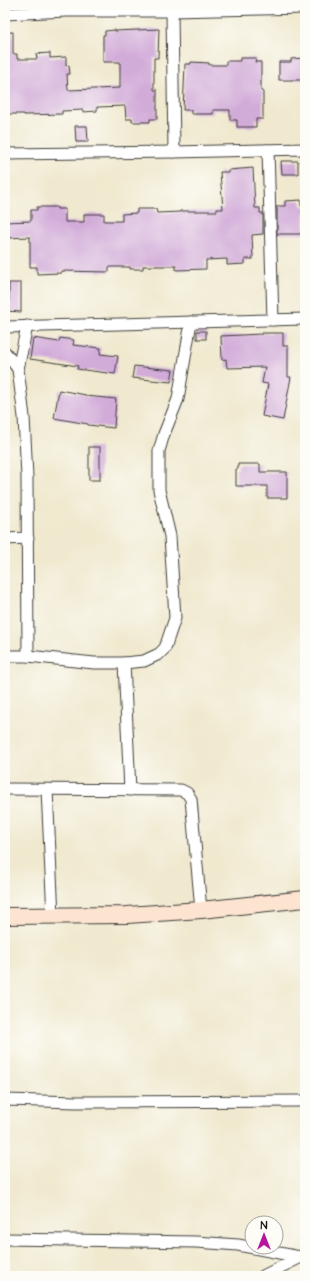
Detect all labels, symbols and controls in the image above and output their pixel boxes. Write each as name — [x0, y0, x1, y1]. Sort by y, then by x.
north arrow — [244, 1215, 284, 1255]
text: N — [261, 1218, 268, 1233]

